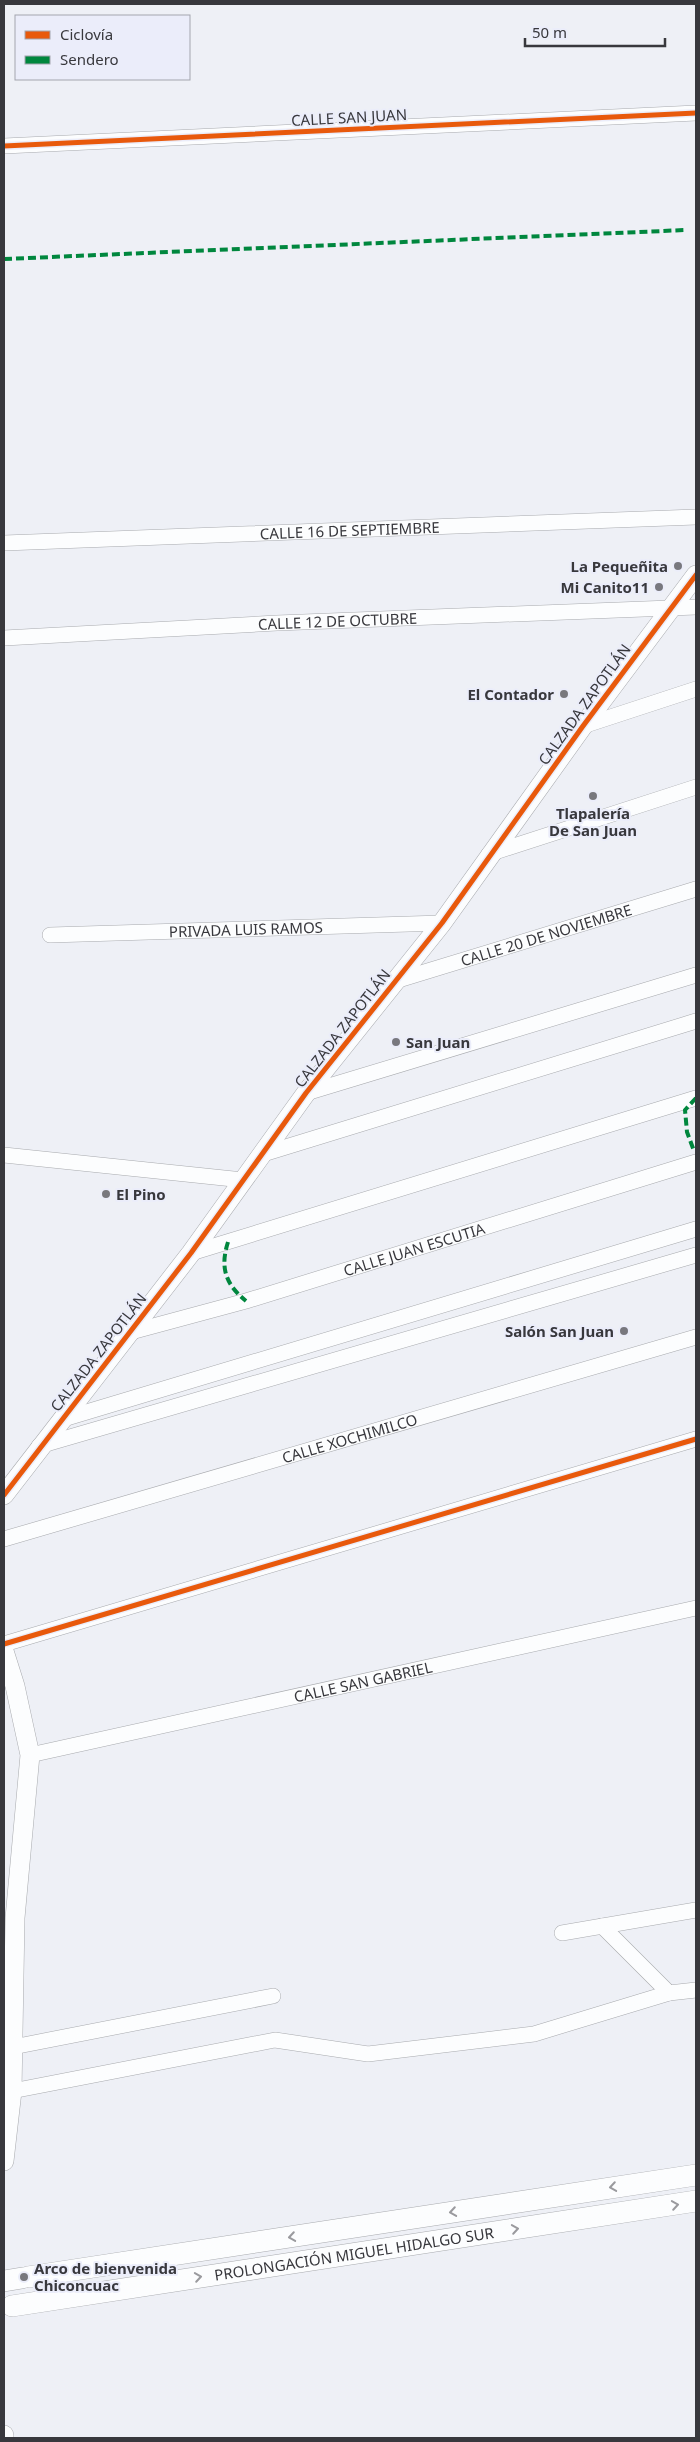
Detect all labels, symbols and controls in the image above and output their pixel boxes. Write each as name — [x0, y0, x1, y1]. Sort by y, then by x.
legend — [15, 15, 190, 80]
scale bar — [525, 15, 665, 47]
text: 50 m — [532, 22, 567, 42]
text: Ciclovía — [60, 24, 113, 44]
text: Sendero — [60, 49, 119, 69]
street label: CALLE SAN JUAN — [291, 104, 407, 130]
street label: CALLE 16 DE SEPTIEMBRE — [259, 517, 440, 543]
place label: La Pequeñita — [571, 556, 668, 576]
marker: La Pequeñita — [672, 560, 684, 572]
place label: Mi Canito11 — [561, 577, 649, 597]
marker: Mi Canito11 — [653, 581, 665, 593]
street label: CALLE 12 DE OCTUBRE — [257, 608, 418, 634]
street label: CALZADA ZAPOTLÁN — [533, 640, 635, 768]
place label: El Contador — [467, 684, 554, 704]
marker: El Contador — [558, 688, 570, 700]
marker: Tlapalería De San Juan — [587, 790, 599, 802]
place label: Tlapalería De San Juan — [549, 803, 637, 840]
street label: CALLE 20 DE NOVIEMBRE — [458, 899, 634, 970]
street label: PRIVADA LUIS RAMOS — [169, 917, 323, 941]
street label: CALZADA ZAPOTLÁN — [290, 965, 394, 1091]
place label: San Juan — [406, 1032, 470, 1052]
marker: San Juan — [390, 1036, 402, 1048]
place label: El Pino — [116, 1184, 166, 1204]
marker: El Pino — [100, 1188, 112, 1200]
street label: CALLE JUAN ESCUTIA — [341, 1218, 488, 1280]
street label: CALZADA ZAPOTLÁN — [46, 1289, 150, 1415]
place label: Salón San Juan — [505, 1321, 614, 1341]
marker: Salón San Juan — [618, 1325, 630, 1337]
street label: CALLE XOCHIMILCO — [279, 1409, 420, 1467]
street label: CALLE SAN GABRIEL — [292, 1656, 434, 1706]
one-way arrow — [609, 2182, 618, 2192]
one-way arrow — [671, 2200, 680, 2210]
one-way arrow — [448, 2206, 456, 2217]
street label: PROLONGACIÓN MIGUEL HIDALGO SUR — [213, 2222, 496, 2285]
one-way arrow — [511, 2224, 519, 2235]
one-way arrow — [288, 2231, 297, 2241]
place label: Arco de bienvenida Chiconcuac — [34, 2258, 177, 2295]
marker: Arco de bienvenida Chiconcuac — [18, 2271, 30, 2283]
one-way arrow — [194, 2273, 203, 2283]

